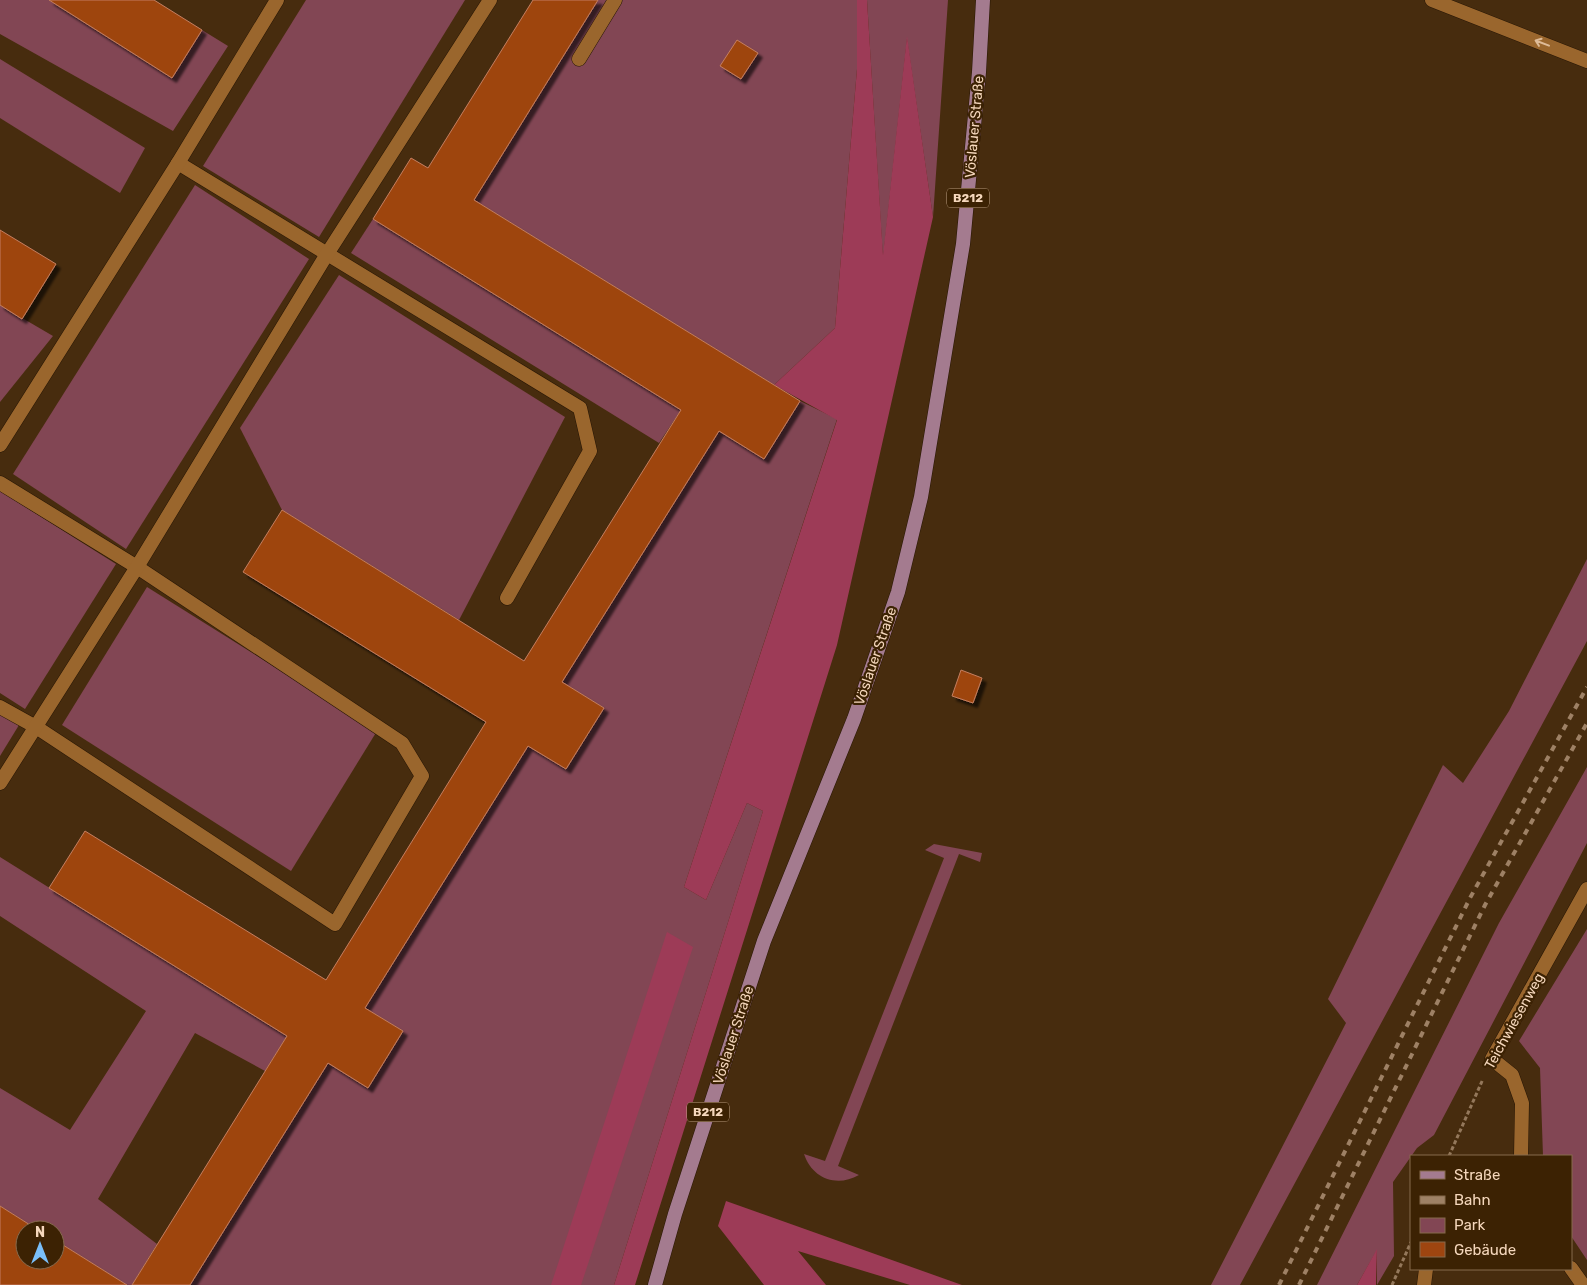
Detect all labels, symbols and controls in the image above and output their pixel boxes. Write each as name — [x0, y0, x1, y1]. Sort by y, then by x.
one-way arrow — [1534, 38, 1550, 47]
street label: Vöslauer Straße — [962, 75, 987, 179]
road number: B212 — [947, 188, 989, 208]
street label: Vöslauer Straße — [851, 605, 900, 707]
street label: Teichwiesenweg — [1481, 970, 1548, 1072]
street label: Vöslauer Straße — [710, 984, 757, 1087]
road number: B212 — [687, 1102, 729, 1122]
legend — [1410, 1155, 1572, 1270]
text: Straße — [1454, 1166, 1500, 1184]
text: Bahn — [1454, 1191, 1491, 1209]
text: Park — [1454, 1216, 1485, 1234]
north arrow — [15, 1220, 65, 1270]
text: N — [35, 1224, 45, 1241]
text: Gebäude — [1454, 1241, 1516, 1259]

